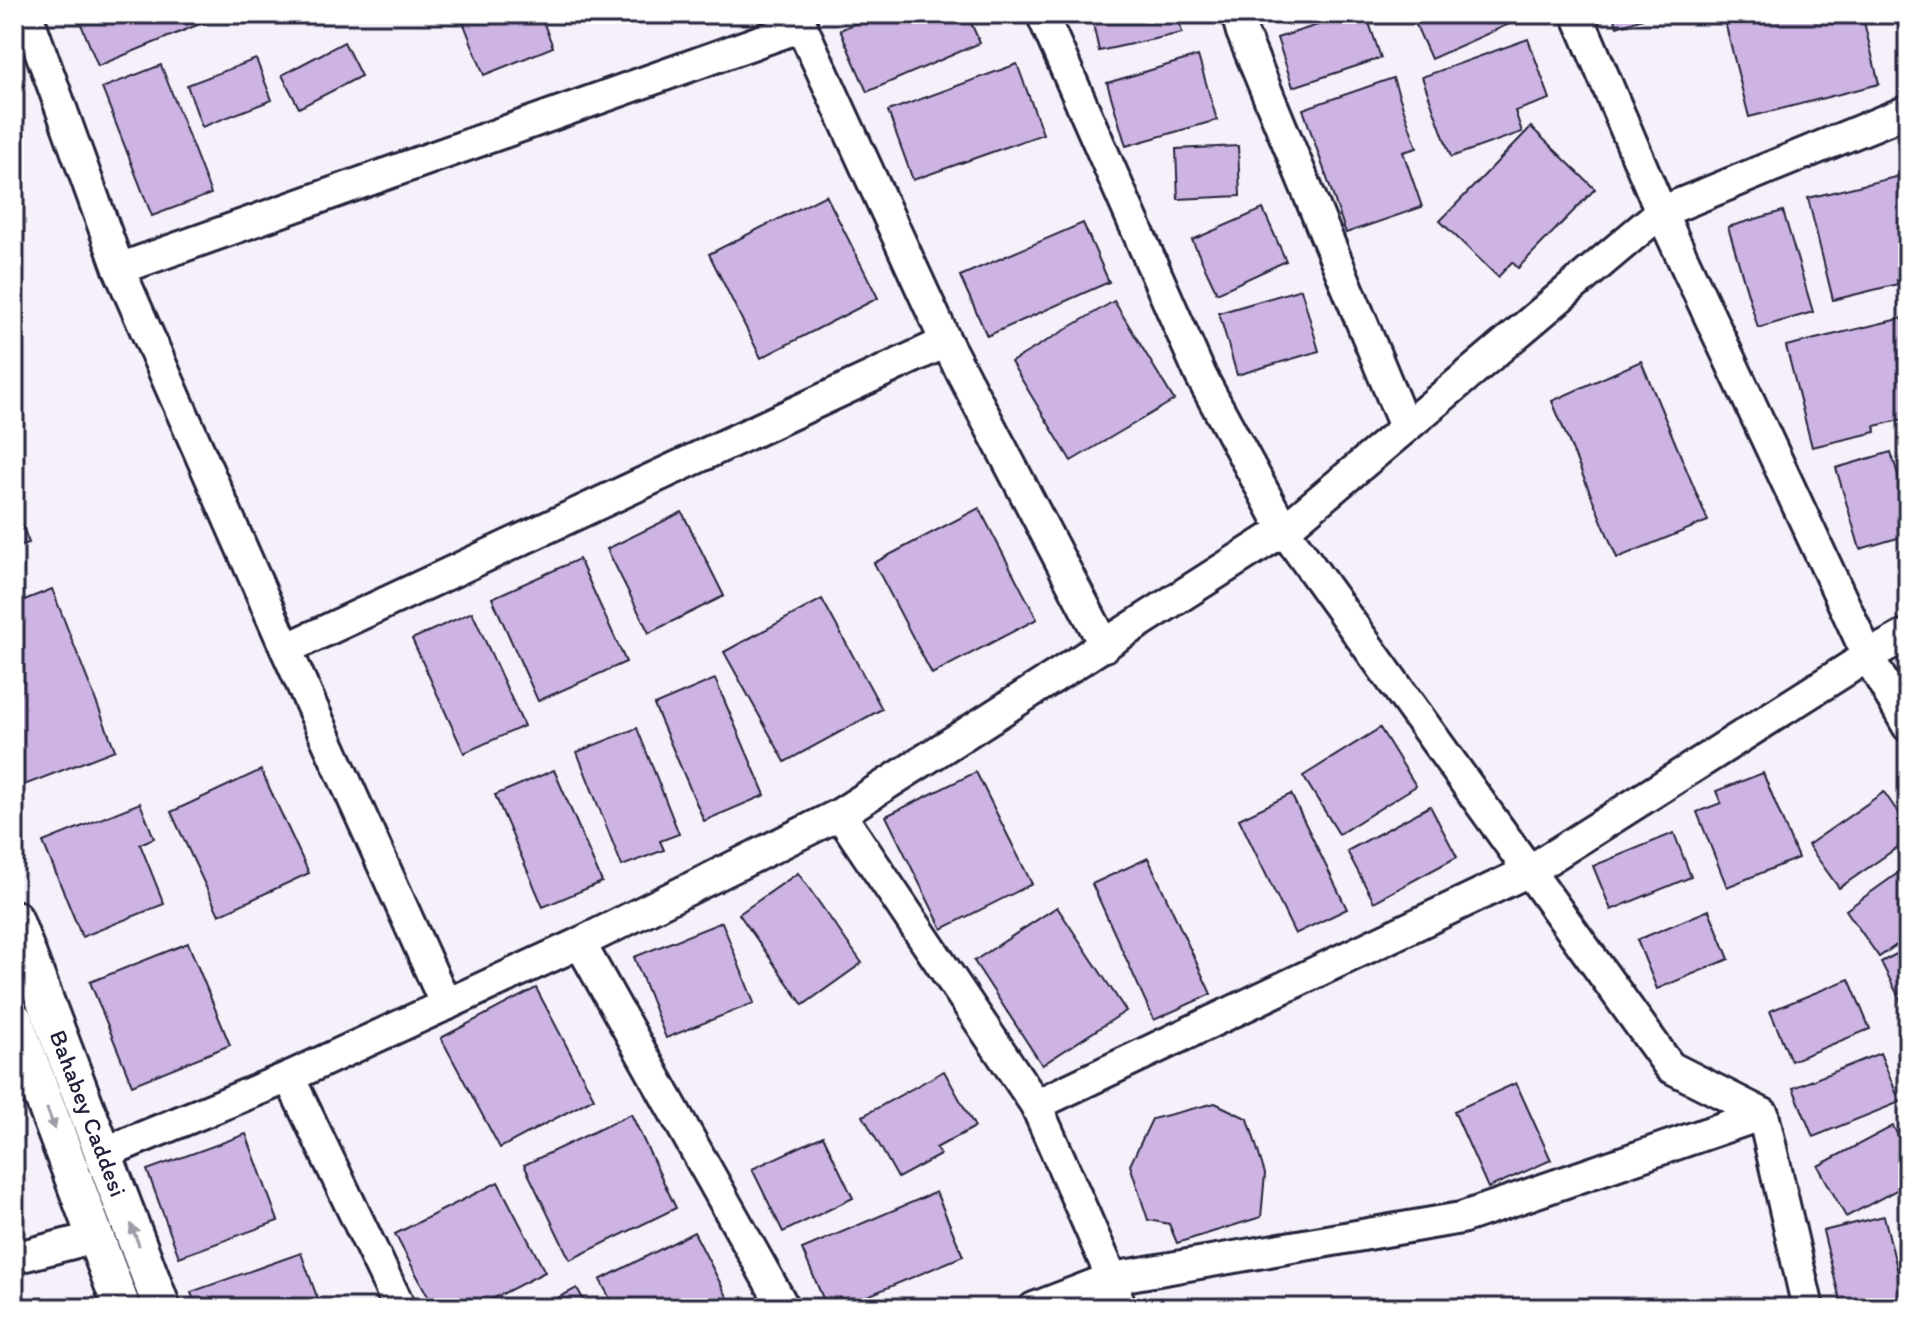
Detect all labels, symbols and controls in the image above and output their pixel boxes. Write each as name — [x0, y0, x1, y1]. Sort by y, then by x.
street label: Bahabey Caddesi — [44, 1026, 133, 1201]
one-way arrow — [45, 1107, 58, 1131]
one-way arrow — [128, 1223, 141, 1247]

